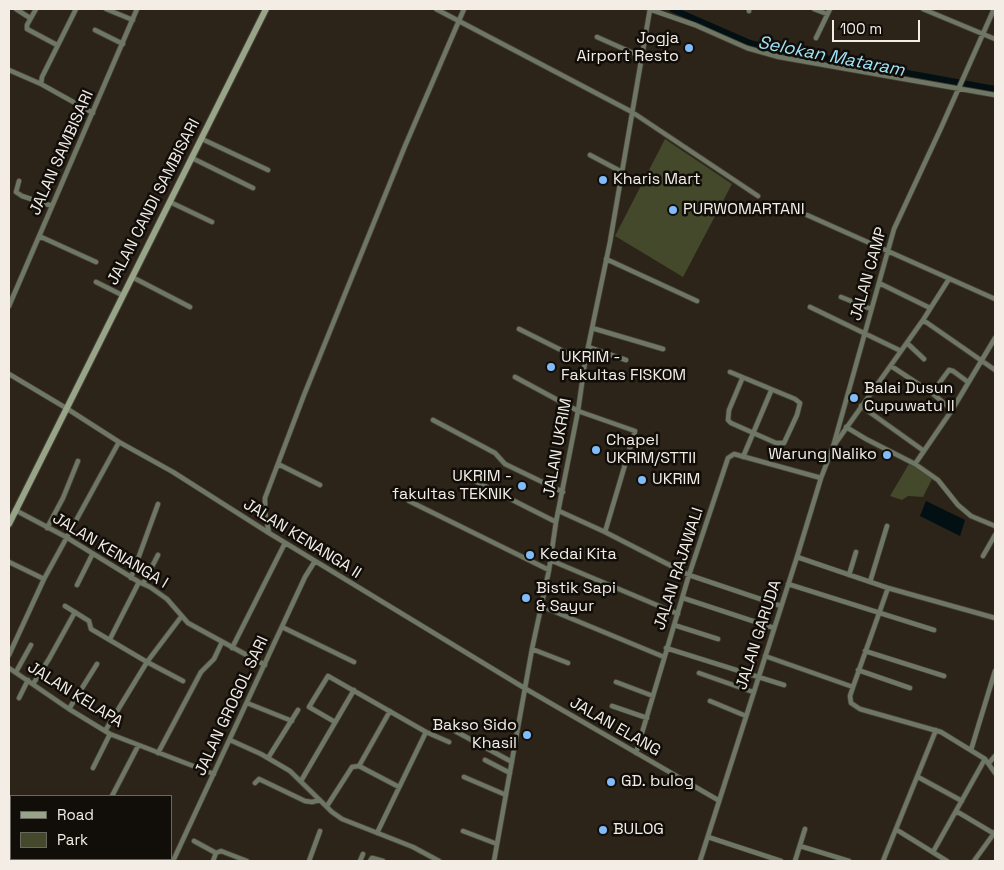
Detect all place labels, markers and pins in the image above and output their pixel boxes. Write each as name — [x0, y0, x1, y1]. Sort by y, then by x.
place label: Jogja Airport Resto — [576, 29, 679, 67]
marker: Jogja Airport Resto — [683, 42, 695, 54]
place label: Kharis Mart — [613, 170, 701, 190]
marker: Kharis Mart — [597, 174, 609, 186]
place label: PURWOMARTANI — [683, 200, 805, 220]
marker: PURWOMARTANI — [667, 204, 679, 216]
place label: UKRIM - Fakultas FISKOM — [561, 348, 686, 386]
marker: UKRIM - Fakultas FISKOM — [545, 361, 557, 373]
place label: Balai Dusun Cupuwatu II — [864, 379, 955, 417]
marker: Balai Dusun Cupuwatu II — [848, 392, 860, 404]
place label: Chapel UKRIM/STTII — [606, 431, 696, 469]
marker: Chapel UKRIM/STTII — [590, 444, 602, 456]
place label: Warung Naliko — [768, 445, 877, 465]
marker: Warung Naliko — [881, 449, 893, 461]
place label: UKRIM - fakultas TEKNIK — [392, 467, 512, 505]
place label: UKRIM — [652, 470, 700, 490]
marker: UKRIM — [636, 474, 648, 486]
marker: UKRIM - fakultas TEKNIK — [516, 480, 528, 492]
place label: Kedai Kita — [540, 545, 617, 565]
marker: Kedai Kita — [524, 549, 536, 561]
place label: Bistik Sapi & Sayur — [536, 579, 616, 617]
marker: Bistik Sapi & Sayur — [520, 592, 532, 604]
place label: Bakso Sido Khasil — [432, 716, 517, 754]
marker: Bakso Sido Khasil — [521, 729, 533, 741]
place label: GD. bulog — [621, 772, 694, 792]
marker: GD. bulog — [605, 776, 617, 788]
place label: BULOG — [613, 820, 664, 840]
marker: BULOG — [597, 824, 609, 836]

